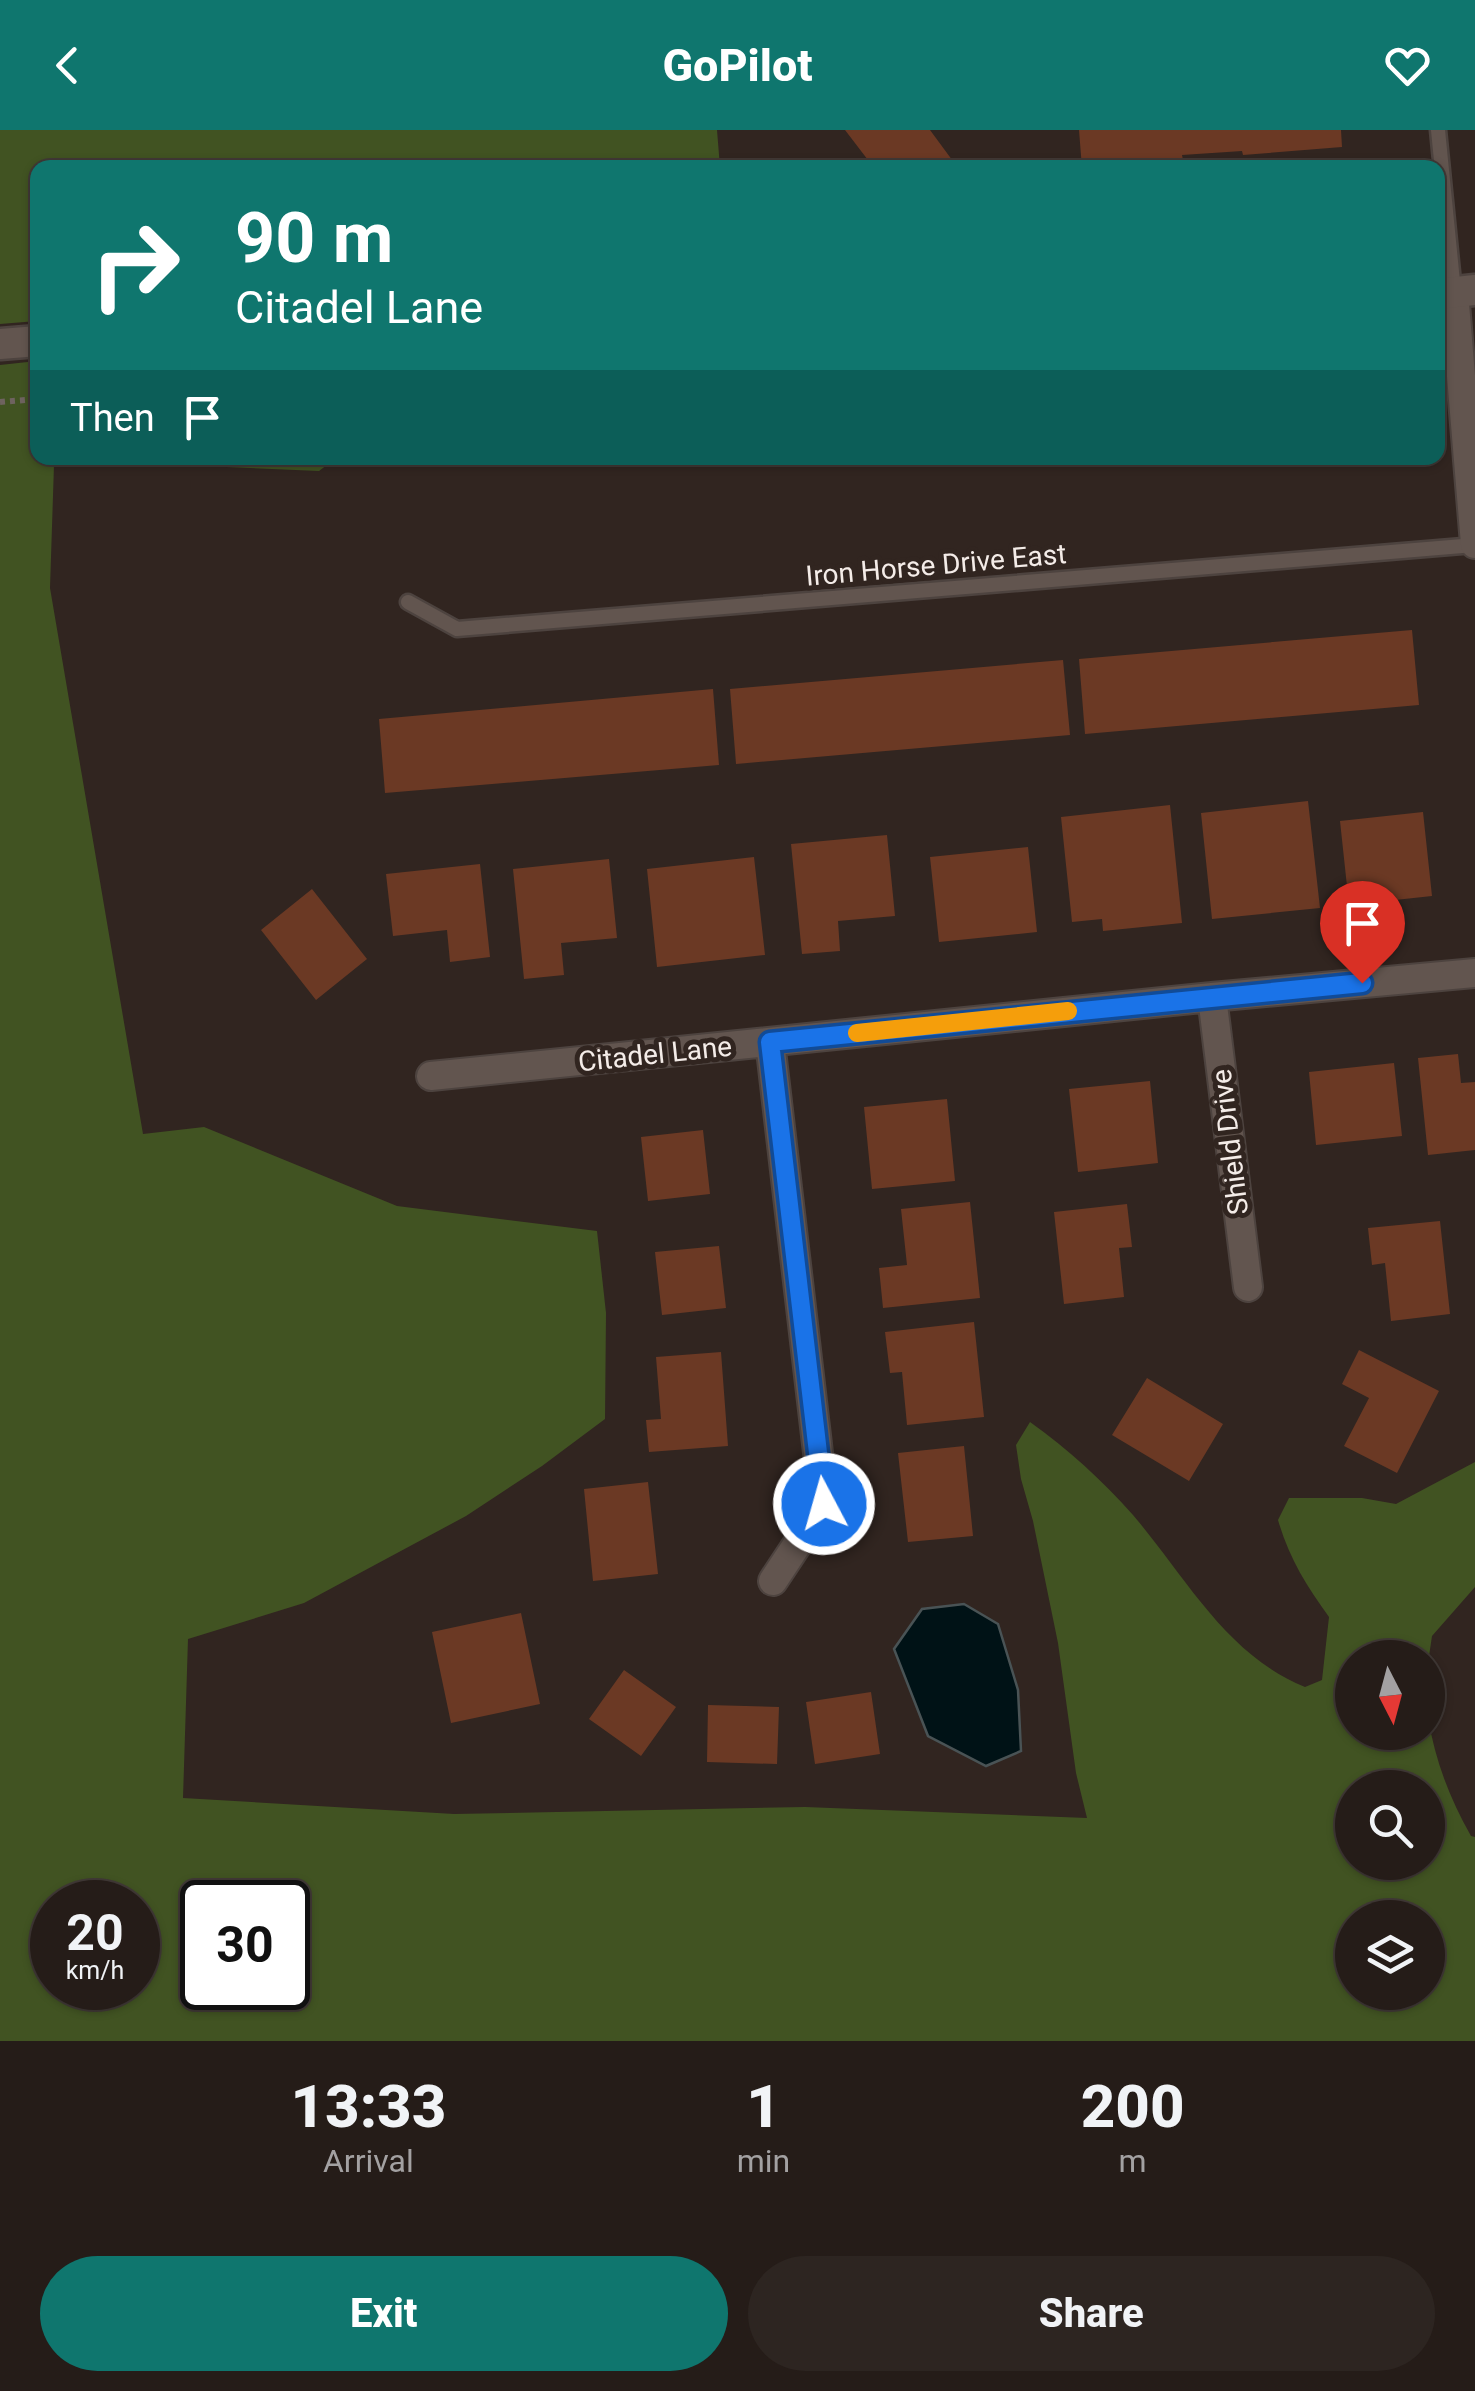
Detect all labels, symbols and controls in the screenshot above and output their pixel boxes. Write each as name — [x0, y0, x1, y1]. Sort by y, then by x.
icon: back — [40, 38, 95, 93]
icon: heart — [1380, 38, 1435, 93]
text: GoPilot — [662, 39, 813, 92]
text: 90 m — [235, 197, 393, 279]
icon: right — [70, 200, 200, 330]
text: Citadel Lane — [235, 281, 483, 334]
icon: arrive — [175, 390, 230, 445]
text: Then — [70, 396, 155, 440]
street label: Iron Horse Drive East — [804, 537, 1068, 593]
pin — [1320, 881, 1405, 984]
icon: arrive — [1335, 896, 1390, 951]
street label: Citadel Lane — [576, 1030, 734, 1078]
street label: Shield Drive — [1205, 1067, 1255, 1217]
position arrow — [772, 1452, 876, 1556]
north arrow — [1335, 1640, 1445, 1750]
map controls — [1335, 1640, 1445, 2010]
button: search — [1335, 1770, 1445, 1880]
speed limit sign: 30 — [180, 1880, 310, 2010]
button: layers — [1335, 1900, 1445, 2010]
text: 20 — [66, 1904, 124, 1962]
text: km/h — [66, 1956, 124, 1985]
text: 13:33 — [290, 2071, 446, 2142]
text: 1 — [746, 2071, 781, 2142]
text: 200 — [1081, 2071, 1185, 2142]
text: Arrival — [323, 2142, 414, 2180]
text: min — [737, 2142, 790, 2180]
text: m — [1119, 2142, 1147, 2180]
button: Exit — [40, 2256, 728, 2371]
button: Share — [748, 2256, 1435, 2371]

